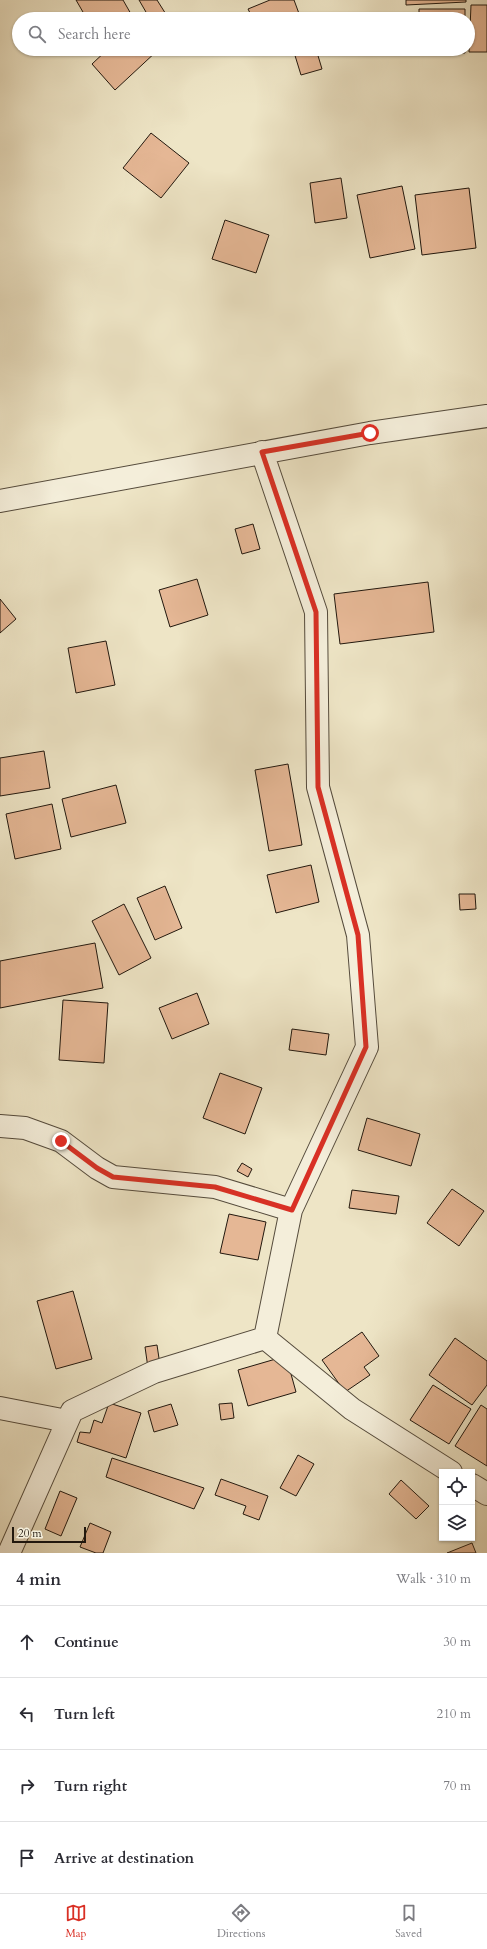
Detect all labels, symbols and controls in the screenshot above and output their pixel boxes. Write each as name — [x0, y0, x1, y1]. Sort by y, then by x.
search box — [12, 12, 475, 56]
icon: search — [26, 23, 48, 45]
text: Search here — [58, 24, 131, 44]
route start — [361, 424, 379, 442]
route end — [52, 1132, 70, 1150]
map controls — [439, 1469, 475, 1541]
button: locate — [439, 1469, 475, 1505]
button: layers — [439, 1505, 475, 1541]
scale bar — [12, 1525, 86, 1544]
text: 20 m — [18, 1526, 42, 1541]
text: 4 min — [16, 1568, 61, 1591]
text: Walk · 310 m — [396, 1570, 471, 1588]
icon: ahead — [16, 1631, 38, 1653]
text: Continue — [54, 1632, 119, 1652]
text: 30 m — [443, 1633, 471, 1651]
icon: left — [16, 1703, 38, 1725]
text: Turn left — [54, 1704, 115, 1724]
text: 210 m — [437, 1705, 471, 1723]
icon: right — [16, 1775, 38, 1797]
text: Turn right — [54, 1776, 127, 1796]
text: 70 m — [443, 1777, 471, 1795]
icon: arrive — [16, 1847, 38, 1869]
text: Arrive at destination — [54, 1848, 194, 1868]
tab: Map — [65, 1902, 87, 1941]
tab: Directions — [217, 1902, 265, 1941]
tab: Saved — [395, 1902, 422, 1941]

